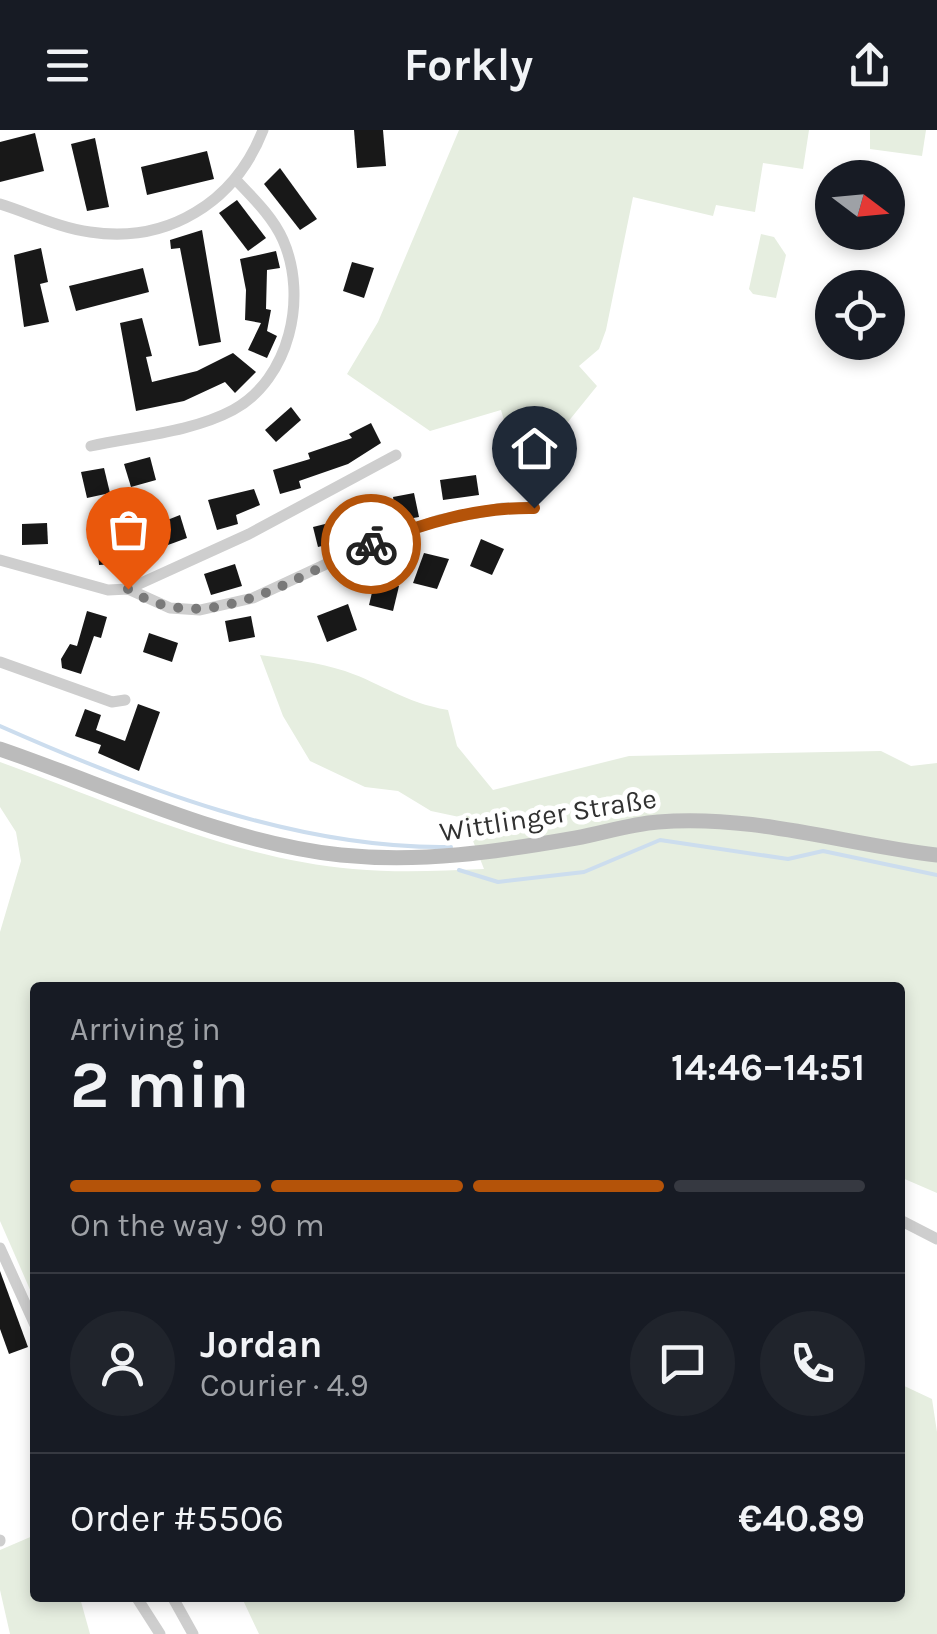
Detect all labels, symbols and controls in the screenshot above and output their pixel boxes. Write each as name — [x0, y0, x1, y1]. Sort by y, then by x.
icon: menu — [40, 38, 95, 93]
icon: share — [842, 38, 897, 93]
text: Forkly — [404, 39, 533, 91]
north arrow — [815, 160, 905, 250]
map controls — [815, 160, 905, 360]
button: locate — [815, 270, 905, 360]
pin — [492, 406, 577, 509]
icon: home — [507, 421, 562, 476]
pin — [86, 487, 171, 590]
courier — [321, 494, 421, 594]
icon: bag — [101, 502, 156, 557]
icon: bike — [344, 517, 399, 572]
street label: Wittlinger Straße — [437, 782, 659, 848]
text: Arriving in — [70, 1011, 221, 1048]
text: 14:46–14:51 — [671, 1045, 865, 1090]
text: 2 min — [70, 1047, 249, 1123]
text: On the way · 90 m — [70, 1207, 325, 1244]
button: person — [70, 1311, 175, 1416]
button: chat — [630, 1311, 735, 1416]
button: phone — [760, 1311, 865, 1416]
text: Jordan — [200, 1322, 323, 1367]
text: Courier · 4.9 — [200, 1367, 369, 1404]
text: Order #5506 — [70, 1496, 284, 1541]
text: €40.89 — [738, 1496, 865, 1541]

